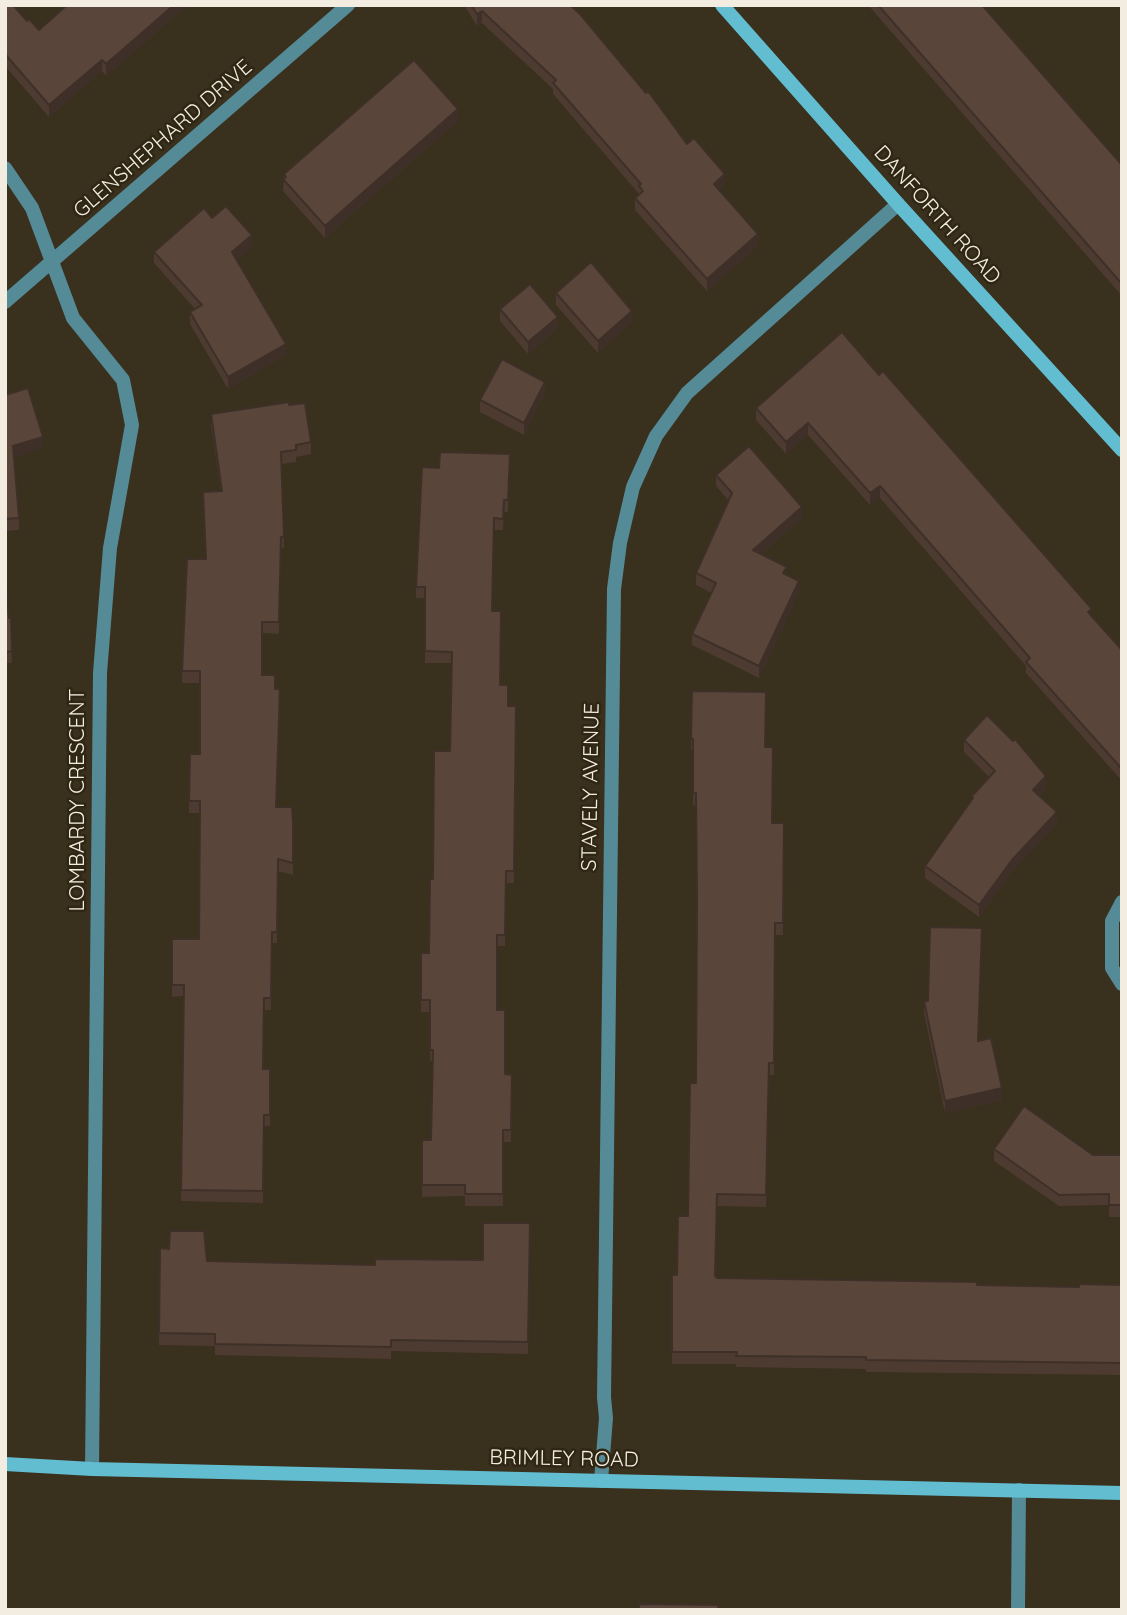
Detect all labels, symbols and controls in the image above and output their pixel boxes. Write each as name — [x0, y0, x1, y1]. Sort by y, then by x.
street label: GLENSHEPHARD DRIVE — [69, 55, 257, 223]
street label: DANFORTH ROAD — [868, 141, 1006, 289]
street label: LOMBARDY CRESCENT — [65, 689, 91, 911]
street label: STAVELY AVENUE — [577, 703, 605, 871]
street label: BRIMLEY ROAD — [489, 1445, 639, 1473]

